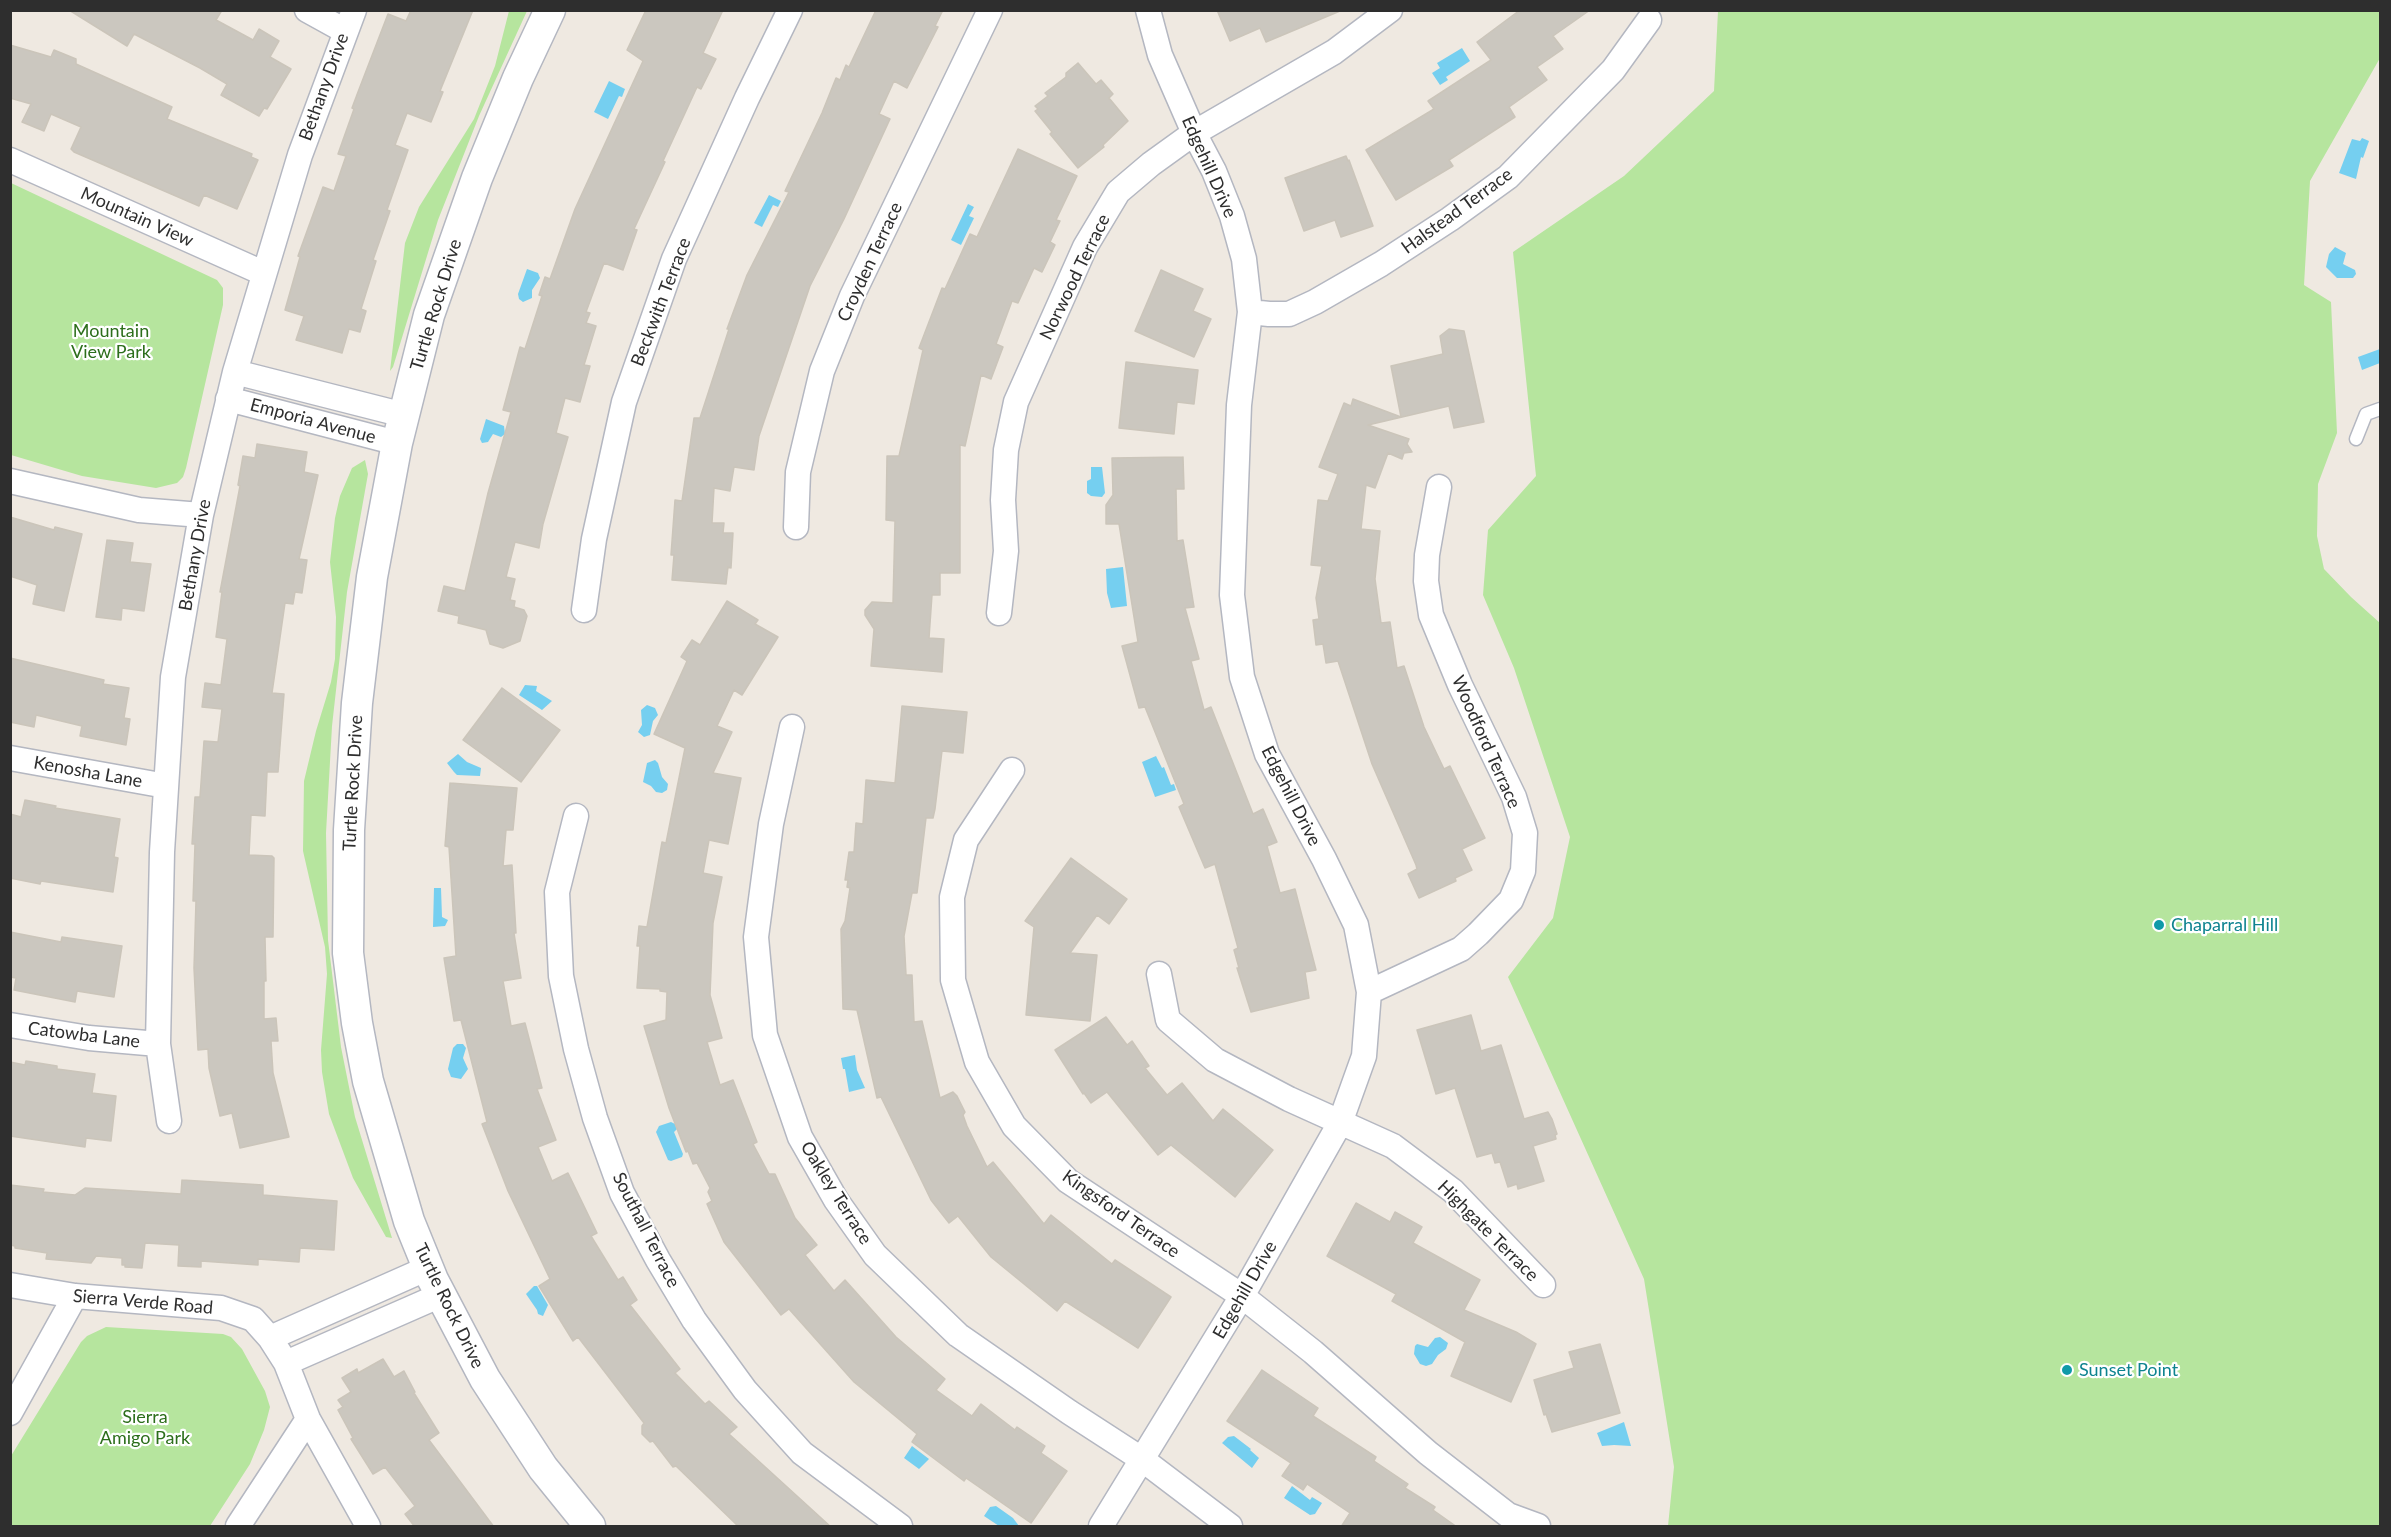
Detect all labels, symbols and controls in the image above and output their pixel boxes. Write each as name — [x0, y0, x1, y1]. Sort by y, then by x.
street label: Bethany Drive — [295, 30, 353, 144]
street label: Edgehill Drive — [1177, 113, 1241, 221]
street label: Halstead Terrace — [1397, 164, 1517, 258]
street label: Mountain View — [77, 183, 197, 251]
street label: Croyden Terrace — [833, 199, 907, 325]
street label: Norwood Terrace — [1035, 211, 1115, 343]
street label: Beckwith Terrace — [627, 235, 695, 369]
street label: Turtle Rock Drive — [406, 237, 466, 373]
park label: Mountain View Park — [71, 320, 151, 362]
street label: Emporia Avenue — [248, 394, 378, 448]
street label: Bethany Drive — [175, 497, 215, 613]
street label: Woodford Terrace — [1447, 672, 1525, 812]
street label: Turtle Rock Drive — [339, 714, 367, 852]
street label: Edgehill Drive — [1257, 742, 1325, 850]
street label: Kenosha Lane — [32, 752, 144, 792]
place label: Chaparral Hill — [2171, 914, 2278, 936]
marker: Chaparral Hill — [2152, 918, 2166, 932]
street label: Catowba Lane — [27, 1017, 141, 1053]
street label: Oakley Terrace — [796, 1137, 876, 1249]
street label: Kingsford Terrace — [1058, 1165, 1184, 1263]
street label: Southall Terrace — [608, 1169, 684, 1291]
street label: Highgate Terrace — [1433, 1176, 1543, 1286]
street label: Edgehill Drive — [1208, 1237, 1282, 1343]
street label: Turtle Rock Drive — [409, 1240, 489, 1372]
street label: Sierra Verde Road — [72, 1285, 214, 1319]
place label: Sunset Point — [2079, 1359, 2178, 1381]
marker: Sunset Point — [2060, 1363, 2074, 1377]
park label: Sierra Amigo Park — [100, 1406, 190, 1448]

